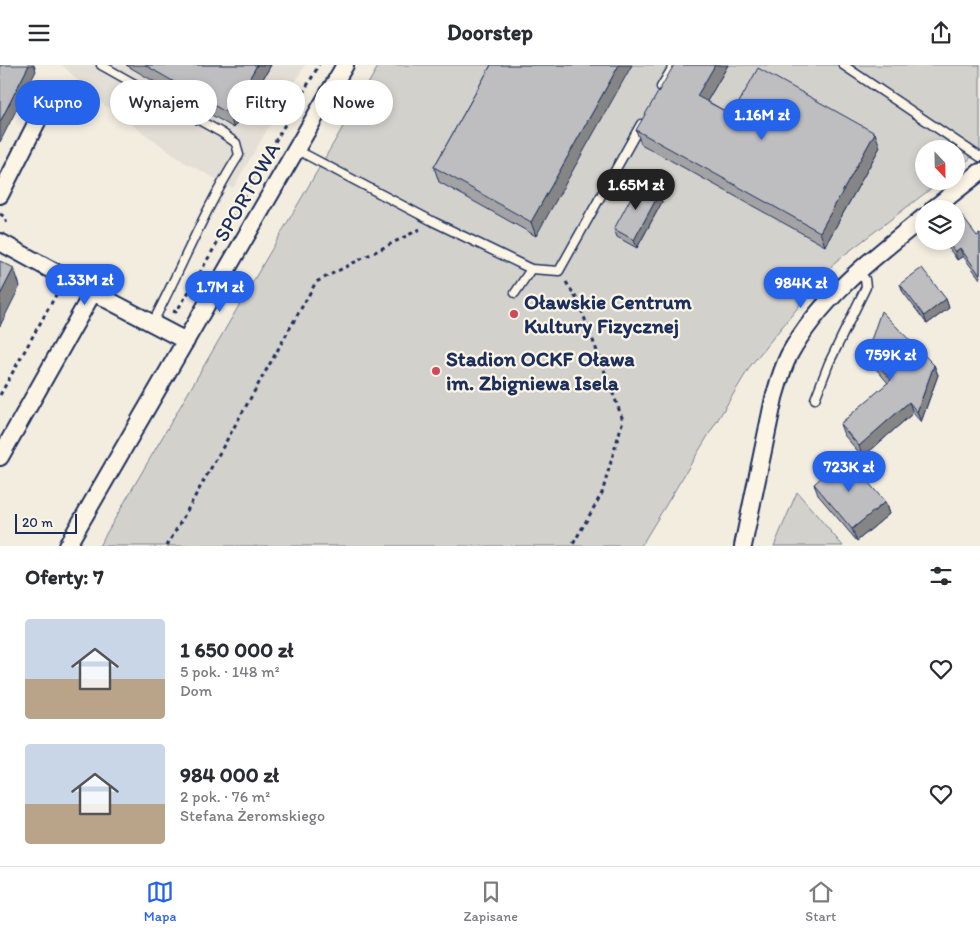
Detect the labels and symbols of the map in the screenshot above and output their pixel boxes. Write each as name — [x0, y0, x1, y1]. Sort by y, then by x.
pin: 1.16M zł — [710, 99, 814, 141]
street label: SPORTOWA — [208, 137, 285, 246]
north arrow — [915, 140, 965, 190]
pin: 1.65M zł — [584, 169, 688, 211]
pin: 1.33M zł — [33, 263, 137, 306]
pin: 984K zł — [755, 267, 847, 309]
pin: 1.7M zł — [174, 271, 266, 313]
place label: Oławskie Centrum Kultury Fizycznej — [524, 289, 692, 339]
marker: Oławskie Centrum Kultury Fizycznej — [508, 308, 520, 320]
pin: 759K zł — [845, 339, 937, 381]
place label: Stadion OCKF Oława im. Zbigniewa Isela — [446, 346, 635, 396]
marker: Stadion OCKF Oława im. Zbigniewa Isela — [430, 365, 442, 377]
pin: 723K zł — [803, 451, 895, 493]
scale bar — [15, 511, 78, 534]

